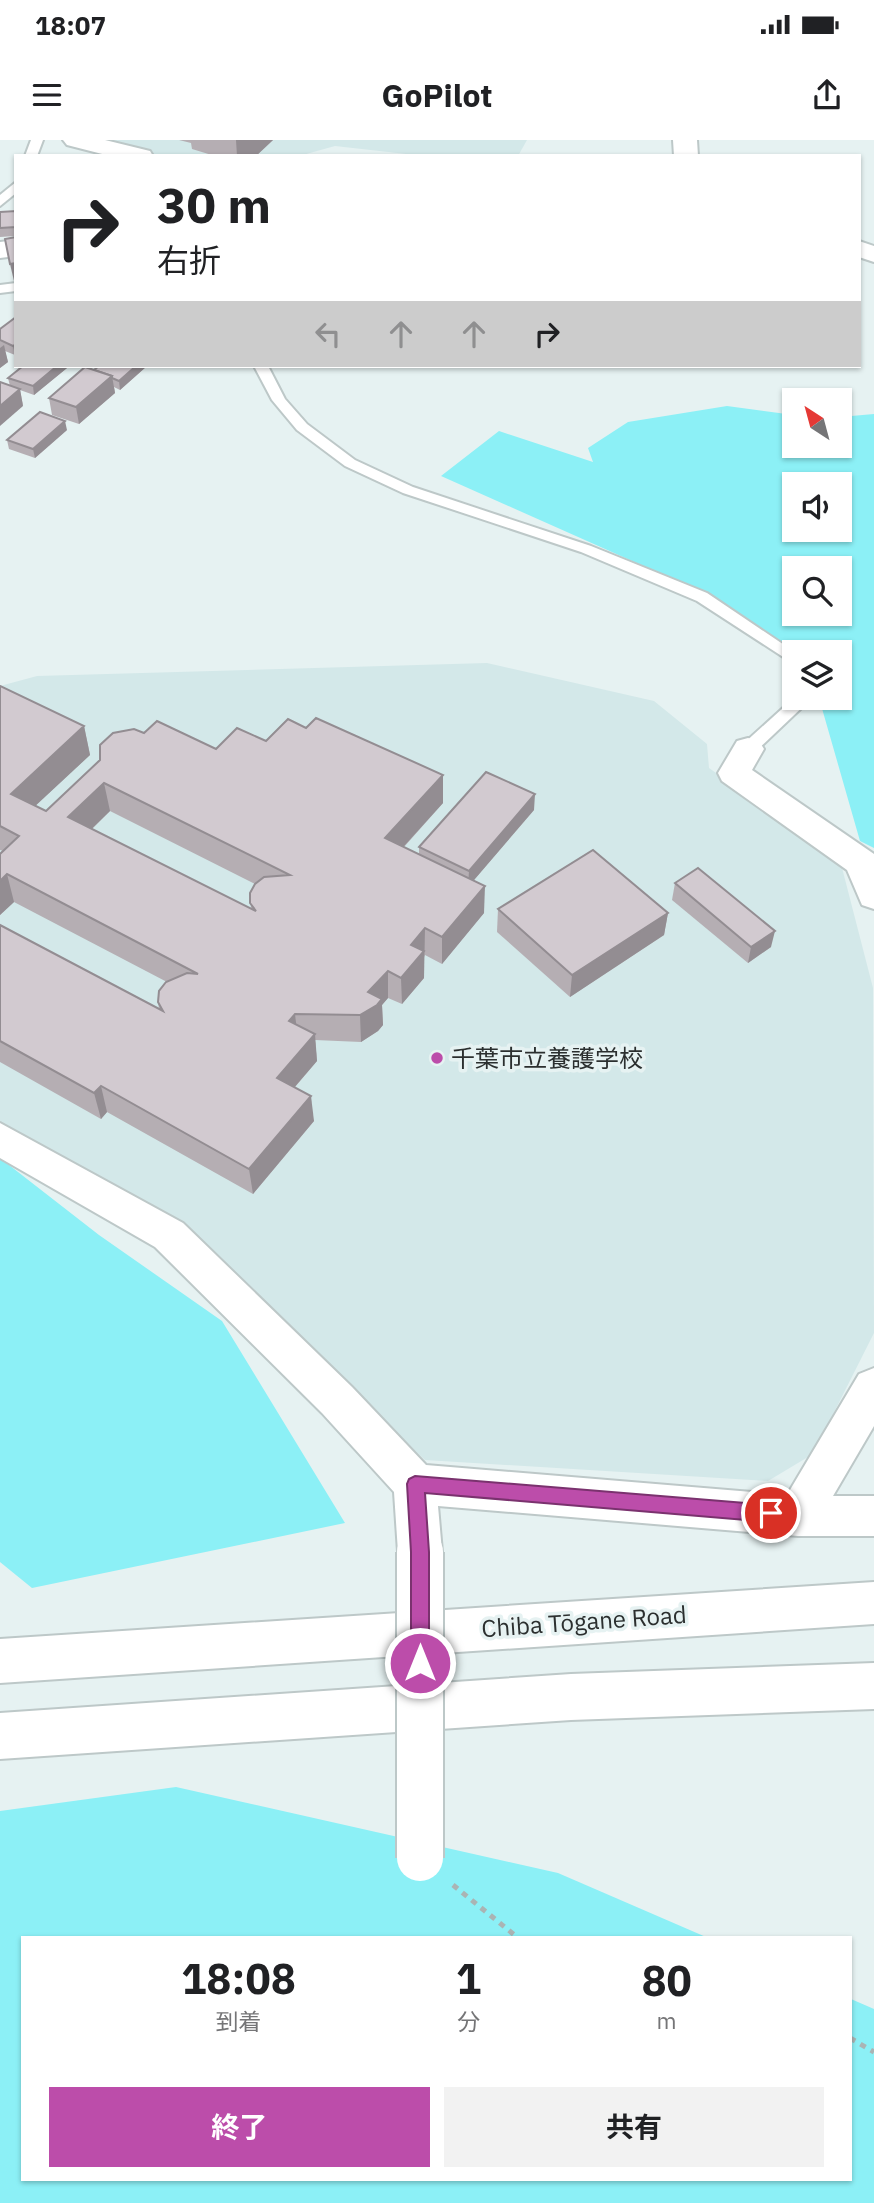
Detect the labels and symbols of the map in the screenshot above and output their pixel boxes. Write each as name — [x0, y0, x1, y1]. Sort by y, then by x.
north arrow — [782, 388, 852, 458]
place label: 千葉市立養護学校 — [451, 1042, 643, 1074]
marker: 千葉市立養護学校 — [429, 1050, 445, 1066]
pin — [741, 1483, 801, 1543]
street label: Chiba Tōgane Road — [480, 1598, 688, 1644]
position arrow — [383, 1626, 457, 1700]

